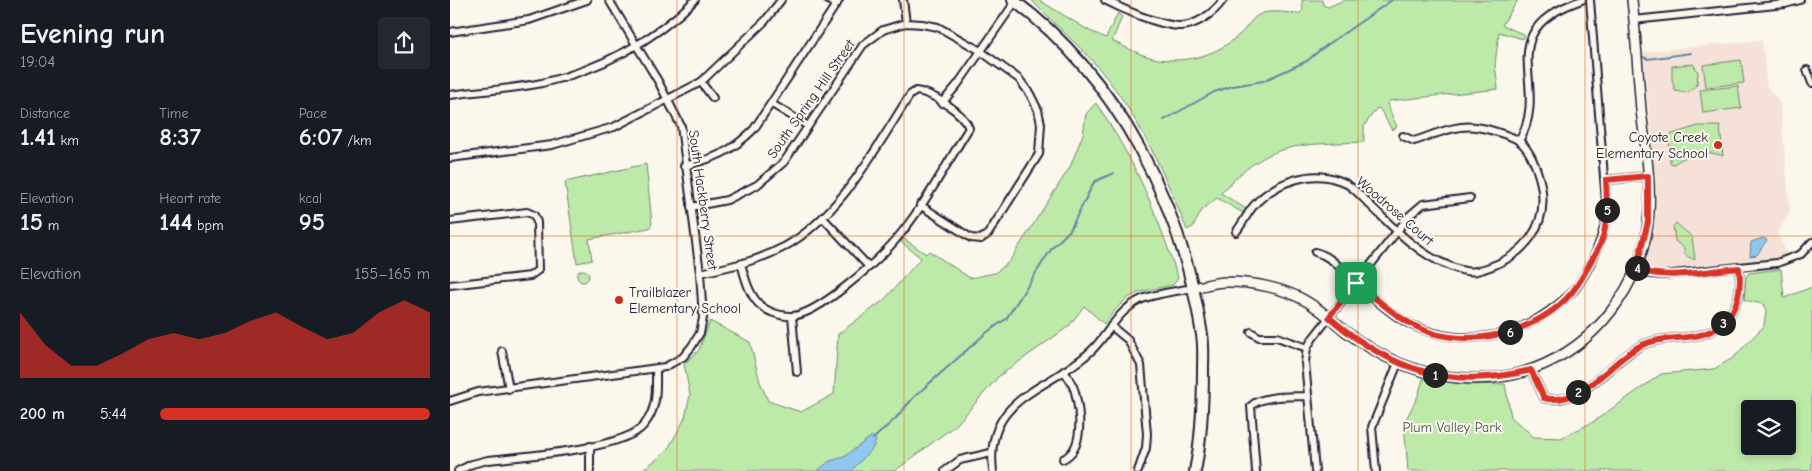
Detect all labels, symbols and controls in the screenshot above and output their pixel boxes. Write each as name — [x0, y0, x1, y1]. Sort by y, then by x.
button: share — [378, 17, 430, 69]
text: Evening run — [20, 18, 165, 50]
street label: South Spring Hill Street — [763, 35, 859, 162]
text: 19:04 — [20, 53, 55, 71]
text: Distance — [20, 105, 70, 122]
text: Time — [159, 105, 188, 122]
text: Pace — [299, 105, 327, 122]
text: 1.41 — [20, 122, 56, 151]
text: 8:37 — [159, 122, 201, 151]
text: 6:07 — [299, 122, 342, 151]
street label: South Hackberry Street — [685, 129, 721, 272]
place label: Coyote Creek Elementary School — [1596, 129, 1708, 162]
text: km — [56, 132, 79, 149]
text: /km — [342, 132, 372, 149]
marker: Coyote Creek Elementary School — [1712, 139, 1724, 151]
street label: Woodrose Court — [1353, 173, 1438, 250]
text: Elevation — [20, 190, 74, 207]
text: Heart rate — [159, 190, 221, 207]
text: kcal — [299, 190, 322, 207]
pin: 5 — [1594, 198, 1620, 222]
text: 5 — [1604, 202, 1611, 219]
text: 15 — [20, 207, 43, 236]
text: 144 — [159, 207, 192, 236]
text: 95 — [299, 207, 325, 236]
text: m — [43, 217, 59, 234]
text: bpm — [192, 217, 224, 234]
pin: 4 — [1624, 256, 1650, 280]
text: 4 — [1634, 260, 1641, 277]
pin — [1335, 262, 1377, 304]
text: Elevation — [20, 265, 81, 283]
text: 155–165 m — [354, 265, 430, 283]
icon: arrive — [1342, 269, 1370, 297]
place label: Trailblazer Elementary School — [629, 284, 741, 317]
marker: Trailblazer Elementary School — [613, 294, 625, 306]
pin: 3 — [1710, 310, 1736, 336]
text: 3 — [1720, 315, 1727, 332]
pin: 6 — [1498, 320, 1522, 344]
text: 6 — [1507, 324, 1514, 341]
pin: 1 — [1422, 362, 1448, 388]
text: 1 — [1433, 367, 1438, 384]
pin: 2 — [1566, 380, 1590, 404]
text: 2 — [1575, 384, 1582, 401]
map controls — [1741, 400, 1796, 455]
button: layers — [1741, 400, 1796, 455]
text: 200 m — [20, 405, 65, 423]
text: 5:44 — [100, 405, 127, 423]
park label: Plum Valley Park — [1402, 419, 1502, 436]

